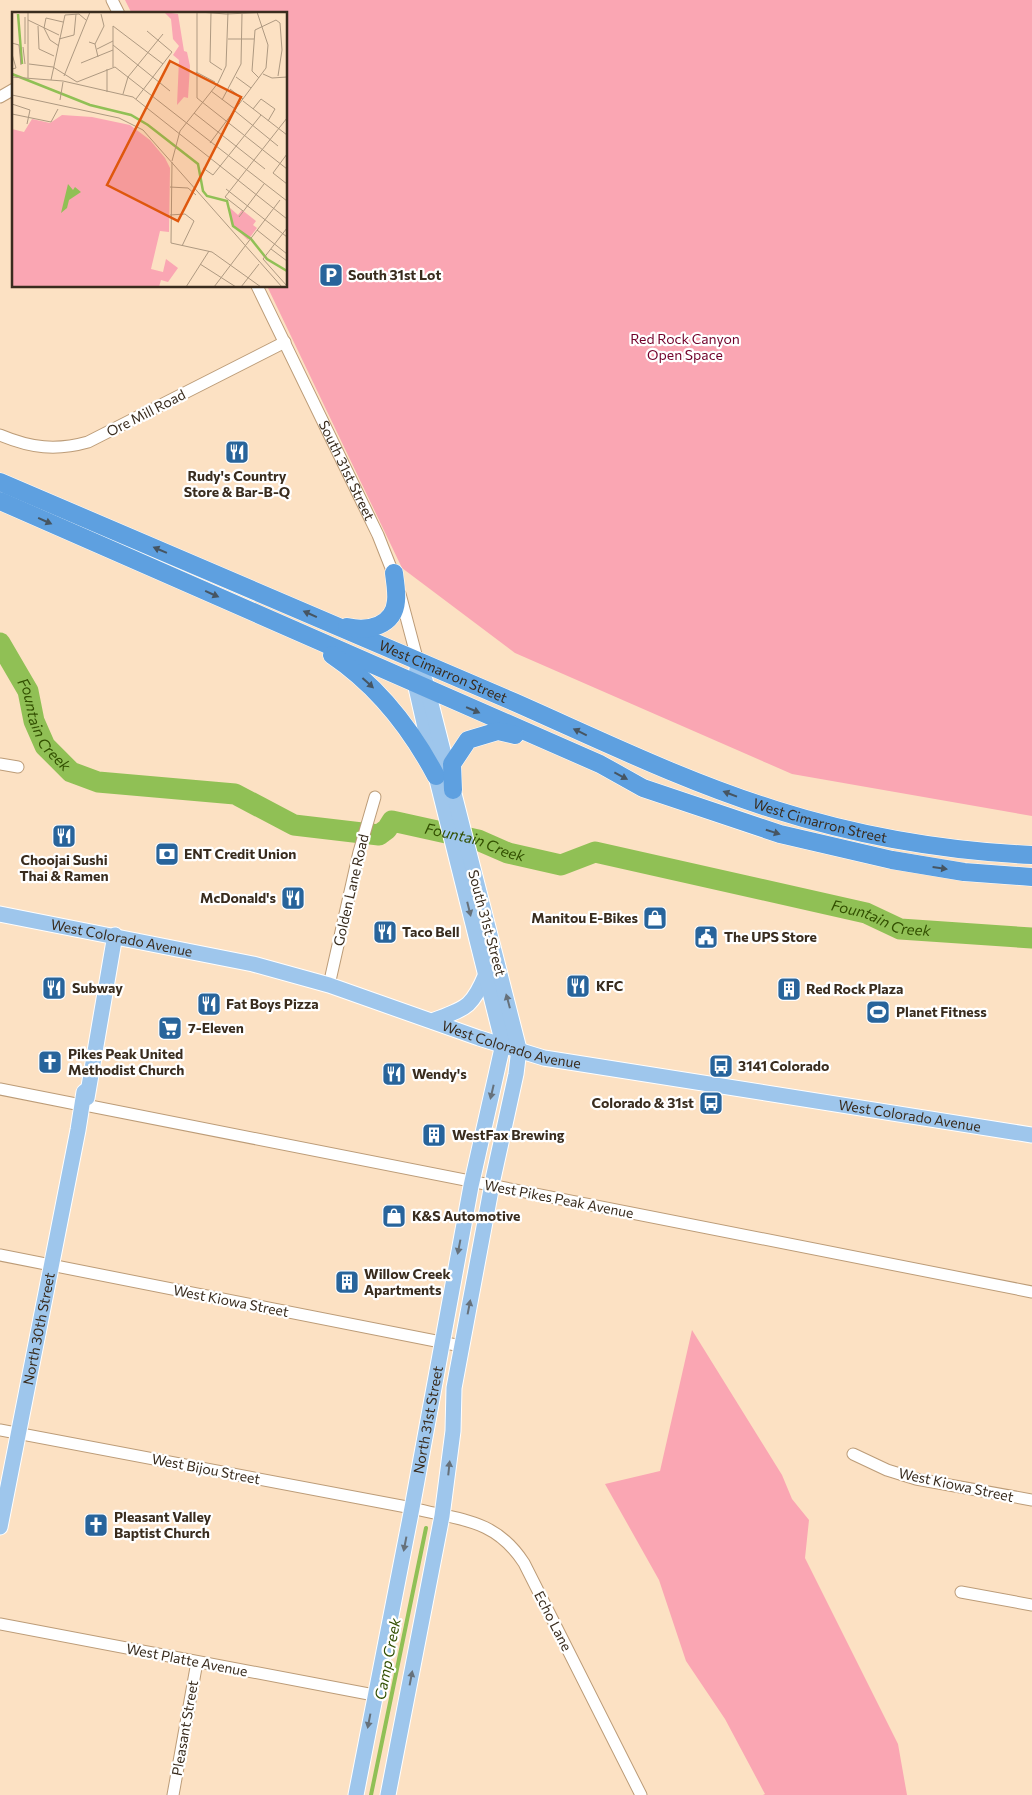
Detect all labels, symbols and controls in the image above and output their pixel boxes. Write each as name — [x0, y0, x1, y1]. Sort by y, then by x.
inset map — [12, 12, 288, 288]
parking icon: South 31st Lot — [318, 262, 344, 288]
place label: South 31st Lot — [348, 266, 441, 283]
park label: Red Rock Canyon Open Space — [630, 330, 740, 363]
street label: Ore Mill Road — [103, 385, 188, 440]
street label: South 31st Street — [316, 417, 379, 523]
restaurant icon: Rudy's Country Store & Bar-B-Q — [224, 439, 250, 465]
place label: Rudy's Country Store & Bar-B-Q — [184, 467, 290, 500]
one-way arrow — [38, 517, 52, 525]
one-way arrow — [153, 545, 168, 553]
one-way arrow — [205, 591, 219, 599]
one-way arrow — [303, 610, 317, 618]
street label: West Cimarron Street — [377, 636, 510, 706]
water label: Fountain Creek — [14, 674, 76, 775]
one-way arrow — [361, 678, 374, 689]
one-way arrow — [466, 706, 480, 714]
one-way arrow — [573, 728, 587, 736]
one-way arrow — [614, 772, 628, 780]
one-way arrow — [722, 790, 737, 798]
street label: West Cimarron Street — [751, 794, 889, 846]
water label: Fountain Creek — [423, 819, 527, 865]
restaurant icon: Choojai Sushi Thai & Ramen — [51, 823, 77, 849]
one-way arrow — [766, 829, 781, 837]
street label: Golden Lane Road — [329, 832, 372, 948]
bank icon: ENT Credit Union — [154, 841, 180, 867]
place label: ENT Credit Union — [184, 845, 296, 862]
place label: Choojai Sushi Thai & Ramen — [19, 851, 109, 884]
one-way arrow — [932, 864, 948, 872]
street label: South 31st Street — [465, 868, 510, 978]
restaurant icon: McDonald's — [280, 885, 306, 911]
place label: McDonald's — [200, 889, 276, 906]
water label: Fountain Creek — [830, 895, 932, 939]
one-way arrow — [465, 901, 473, 916]
shop icon: Manitou E-Bikes — [642, 905, 668, 931]
place label: Manitou E-Bikes — [531, 909, 638, 926]
street label: West Colorado Avenue — [49, 915, 194, 960]
restaurant icon: Taco Bell — [372, 919, 398, 945]
place label: Taco Bell — [402, 923, 460, 940]
public building icon: The UPS Store — [693, 924, 719, 950]
place label: The UPS Store — [724, 928, 817, 945]
restaurant icon: KFC — [565, 973, 591, 999]
restaurant icon: Subway — [41, 975, 67, 1001]
building icon: Red Rock Plaza — [776, 976, 802, 1002]
place label: KFC — [596, 977, 623, 994]
place label: Subway — [72, 979, 123, 996]
place label: Red Rock Plaza — [806, 980, 903, 997]
restaurant icon: Fat Boys Pizza — [196, 991, 222, 1017]
one-way arrow — [504, 994, 512, 1009]
place label: Fat Boys Pizza — [226, 995, 319, 1012]
sports icon: Planet Fitness — [865, 999, 891, 1025]
place label: Planet Fitness — [896, 1003, 987, 1020]
supermarket icon: 7-Eleven — [157, 1015, 183, 1041]
street label: West Colorado Avenue — [440, 1017, 582, 1072]
place label: 7-Eleven — [188, 1019, 244, 1036]
place label: Pikes Peak United Methodist Church — [68, 1045, 184, 1078]
church icon: Pikes Peak United Methodist Church — [37, 1049, 63, 1075]
bus stop icon: 3141 Colorado — [708, 1053, 734, 1079]
place label: 3141 Colorado — [738, 1057, 829, 1074]
restaurant icon: Wendy's — [381, 1061, 407, 1087]
place label: Wendy's — [412, 1065, 467, 1082]
one-way arrow — [488, 1084, 496, 1099]
bus stop icon: Colorado & 31st — [698, 1090, 724, 1116]
place label: Colorado & 31st — [591, 1094, 694, 1111]
street label: West Colorado Avenue — [837, 1096, 982, 1135]
building icon: WestFax Brewing — [421, 1122, 447, 1148]
place label: WestFax Brewing — [452, 1126, 565, 1143]
street label: West Pikes Peak Avenue — [483, 1176, 635, 1221]
shop icon: K&S Automotive — [381, 1203, 407, 1229]
place label: K&S Automotive — [412, 1207, 520, 1224]
one-way arrow — [455, 1239, 463, 1254]
place label: Willow Creek Apartments — [364, 1265, 451, 1298]
building icon: Willow Creek Apartments — [334, 1269, 360, 1295]
street label: North 30th Street — [19, 1271, 58, 1386]
street label: West Kiowa Street — [172, 1281, 290, 1320]
one-way arrow — [465, 1298, 473, 1314]
street label: North 31st Street — [409, 1364, 446, 1475]
street label: West Bijou Street — [150, 1450, 262, 1487]
one-way arrow — [445, 1459, 453, 1475]
street label: West Kiowa Street — [897, 1464, 1015, 1505]
place label: Pleasant Valley Baptist Church — [114, 1508, 212, 1541]
church icon: Pleasant Valley Baptist Church — [83, 1512, 109, 1538]
one-way arrow — [400, 1537, 408, 1553]
street label: Echo Lane — [531, 1588, 576, 1654]
water label: Camp Creek — [370, 1616, 404, 1701]
street label: West Platte Avenue — [125, 1639, 249, 1680]
one-way arrow — [407, 1671, 415, 1686]
street label: Pleasant Street — [168, 1679, 201, 1777]
one-way arrow — [365, 1713, 373, 1729]

